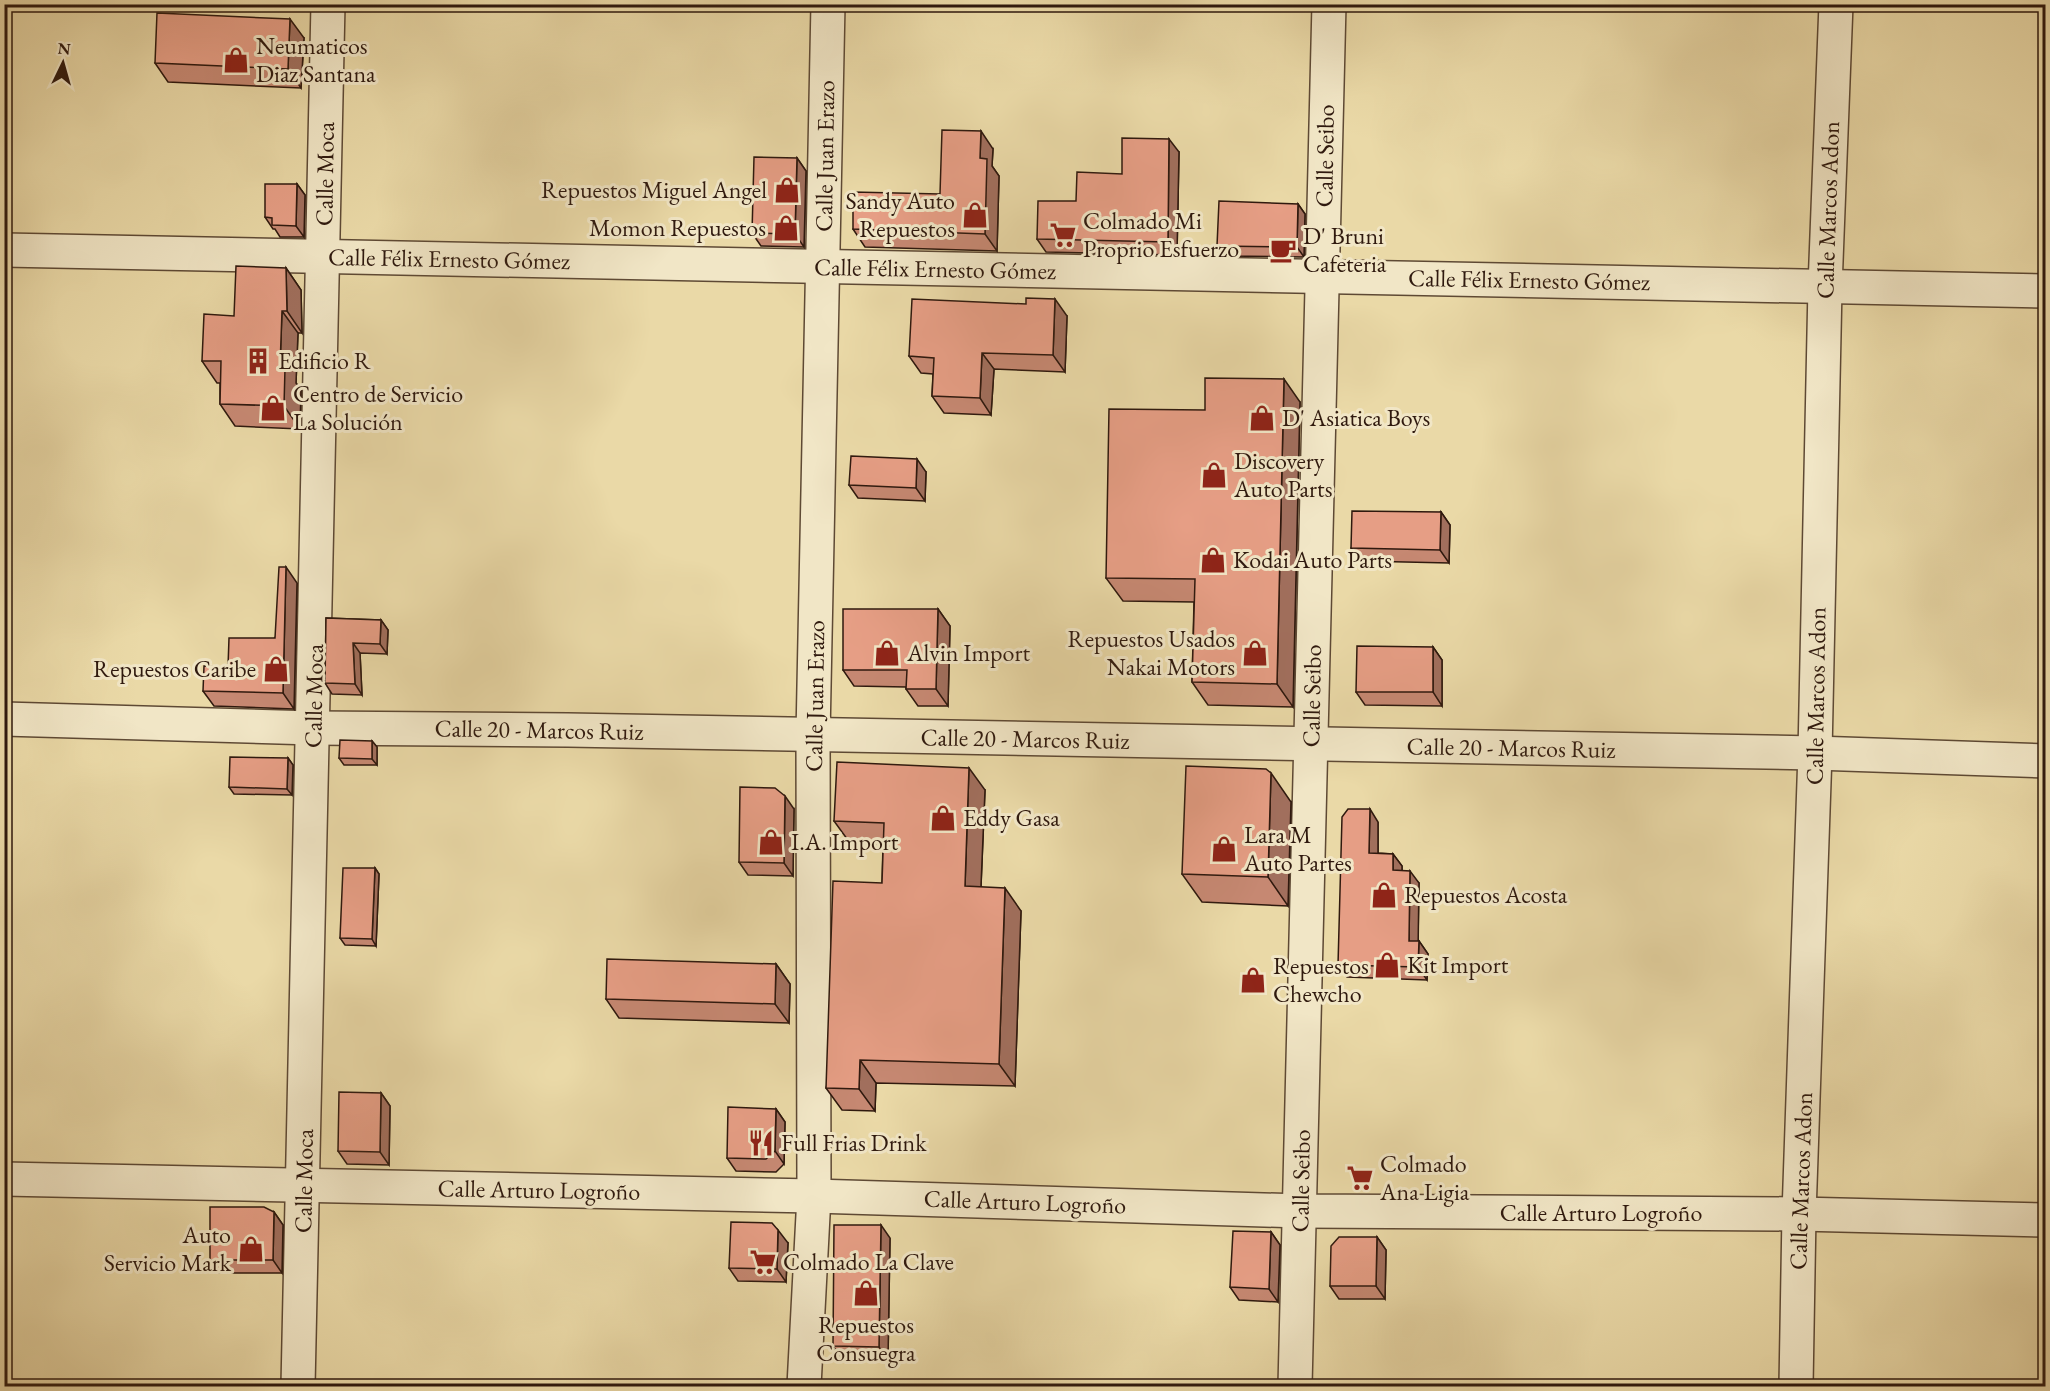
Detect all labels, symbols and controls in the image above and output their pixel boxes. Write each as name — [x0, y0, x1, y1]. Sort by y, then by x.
place label: Neumaticos Diaz Santana — [256, 30, 376, 89]
north arrow — [33, 33, 93, 93]
text: N — [57, 38, 72, 60]
shop icon: Neumaticos Diaz Santana — [221, 45, 251, 75]
street label: Calle Juan Erazo — [808, 80, 841, 232]
street label: Calle Seibo — [1308, 104, 1341, 208]
street label: Calle Marcos Adon — [1809, 120, 1846, 300]
street label: Calle Moca — [308, 121, 341, 226]
place label: Repuestos Miguel Angel — [541, 174, 767, 205]
shop icon: Repuestos Miguel Angel — [772, 175, 802, 205]
place label: Sandy Auto Repuestos — [845, 185, 955, 244]
shop icon: Sandy Auto Repuestos — [960, 200, 990, 230]
place label: Colmado Mi Proprio Esfuerzo — [1083, 205, 1239, 264]
place label: Momon Repuestos — [589, 212, 766, 243]
shop icon: Momon Repuestos — [771, 213, 801, 243]
supermarket icon: Colmado Mi Proprio Esfuerzo — [1048, 220, 1078, 250]
place label: D' Bruni Cafeteria — [1303, 220, 1387, 279]
cafe icon: D' Bruni Cafeteria — [1268, 235, 1298, 265]
street label: Calle Félix Ernesto Gómez — [328, 241, 570, 276]
street label: Calle Félix Ernesto Gómez — [814, 251, 1056, 286]
street label: Calle Félix Ernesto Gómez — [1408, 262, 1650, 297]
place label: Edificio R — [278, 345, 372, 376]
building icon: Edificio R — [243, 346, 273, 376]
place label: Centro de Servicio La Solución — [293, 378, 463, 437]
shop icon: Centro de Servicio La Solución — [258, 393, 288, 423]
place label: D' Asiatica Boys — [1282, 402, 1430, 433]
shop icon: D' Asiatica Boys — [1247, 403, 1277, 433]
place label: Discovery Auto Parts — [1233, 445, 1332, 504]
shop icon: Discovery Auto Parts — [1199, 460, 1229, 490]
place label: Kodai Auto Parts — [1233, 544, 1392, 575]
shop icon: Kodai Auto Parts — [1198, 545, 1228, 575]
street label: Calle Marcos Adon — [1798, 606, 1833, 785]
street label: Calle Juan Erazo — [798, 620, 831, 772]
place label: Repuestos Usados Nakai Motors — [1068, 623, 1235, 682]
place label: Alvin Import — [906, 637, 1030, 668]
shop icon: Alvin Import — [872, 638, 902, 668]
shop icon: Repuestos Usados Nakai Motors — [1240, 638, 1270, 668]
street label: Calle Moca — [297, 643, 330, 748]
street label: Calle Seibo — [1295, 644, 1328, 748]
place label: Repuestos Caribe — [93, 653, 256, 684]
shop icon: Repuestos Caribe — [261, 654, 291, 684]
street label: Calle 20 - Marcos Ruiz — [434, 712, 644, 747]
street label: Calle 20 - Marcos Ruiz — [920, 721, 1130, 756]
street label: Calle 20 - Marcos Ruiz — [1406, 730, 1616, 765]
place label: Eddy Gasa — [963, 802, 1060, 833]
shop icon: Eddy Gasa — [928, 803, 958, 833]
place label: Lara M Auto Partes — [1243, 819, 1352, 878]
place label: I.A. Import — [791, 826, 899, 857]
shop icon: I.A. Import — [756, 827, 786, 857]
shop icon: Lara M Auto Partes — [1209, 834, 1239, 864]
place label: Repuestos Acosta — [1404, 879, 1568, 910]
shop icon: Repuestos Acosta — [1369, 880, 1399, 910]
place label: Kit Import — [1407, 949, 1509, 980]
place label: Repuestos Chewcho — [1273, 950, 1369, 1009]
shop icon: Kit Import — [1372, 950, 1402, 980]
shop icon: Repuestos Chewcho — [1238, 965, 1268, 995]
street label: Calle Marcos Adon — [1782, 1091, 1819, 1271]
place label: Full Frias Drink — [781, 1127, 927, 1158]
street label: Calle Moca — [287, 1128, 320, 1233]
restaurant icon: Full Frias Drink — [746, 1128, 776, 1158]
street label: Calle Seibo — [1284, 1129, 1317, 1233]
place label: Colmado Ana Ligia — [1379, 1148, 1470, 1207]
supermarket icon: Colmado Ana Ligia — [1345, 1163, 1375, 1193]
street label: Calle Arturo Logroño — [437, 1172, 641, 1207]
street label: Calle Arturo Logroño — [923, 1182, 1127, 1221]
street label: Calle Arturo Logroño — [1500, 1197, 1702, 1228]
place label: Auto Servicio Mark — [104, 1219, 232, 1278]
shop icon: Auto Servicio Mark — [236, 1234, 266, 1264]
place label: Colmado La Clave — [783, 1246, 954, 1277]
supermarket icon: Colmado La Clave — [748, 1247, 778, 1277]
shop icon: Repuestos Consuegra — [851, 1278, 881, 1308]
place label: Repuestos Consuegra — [816, 1309, 916, 1368]

